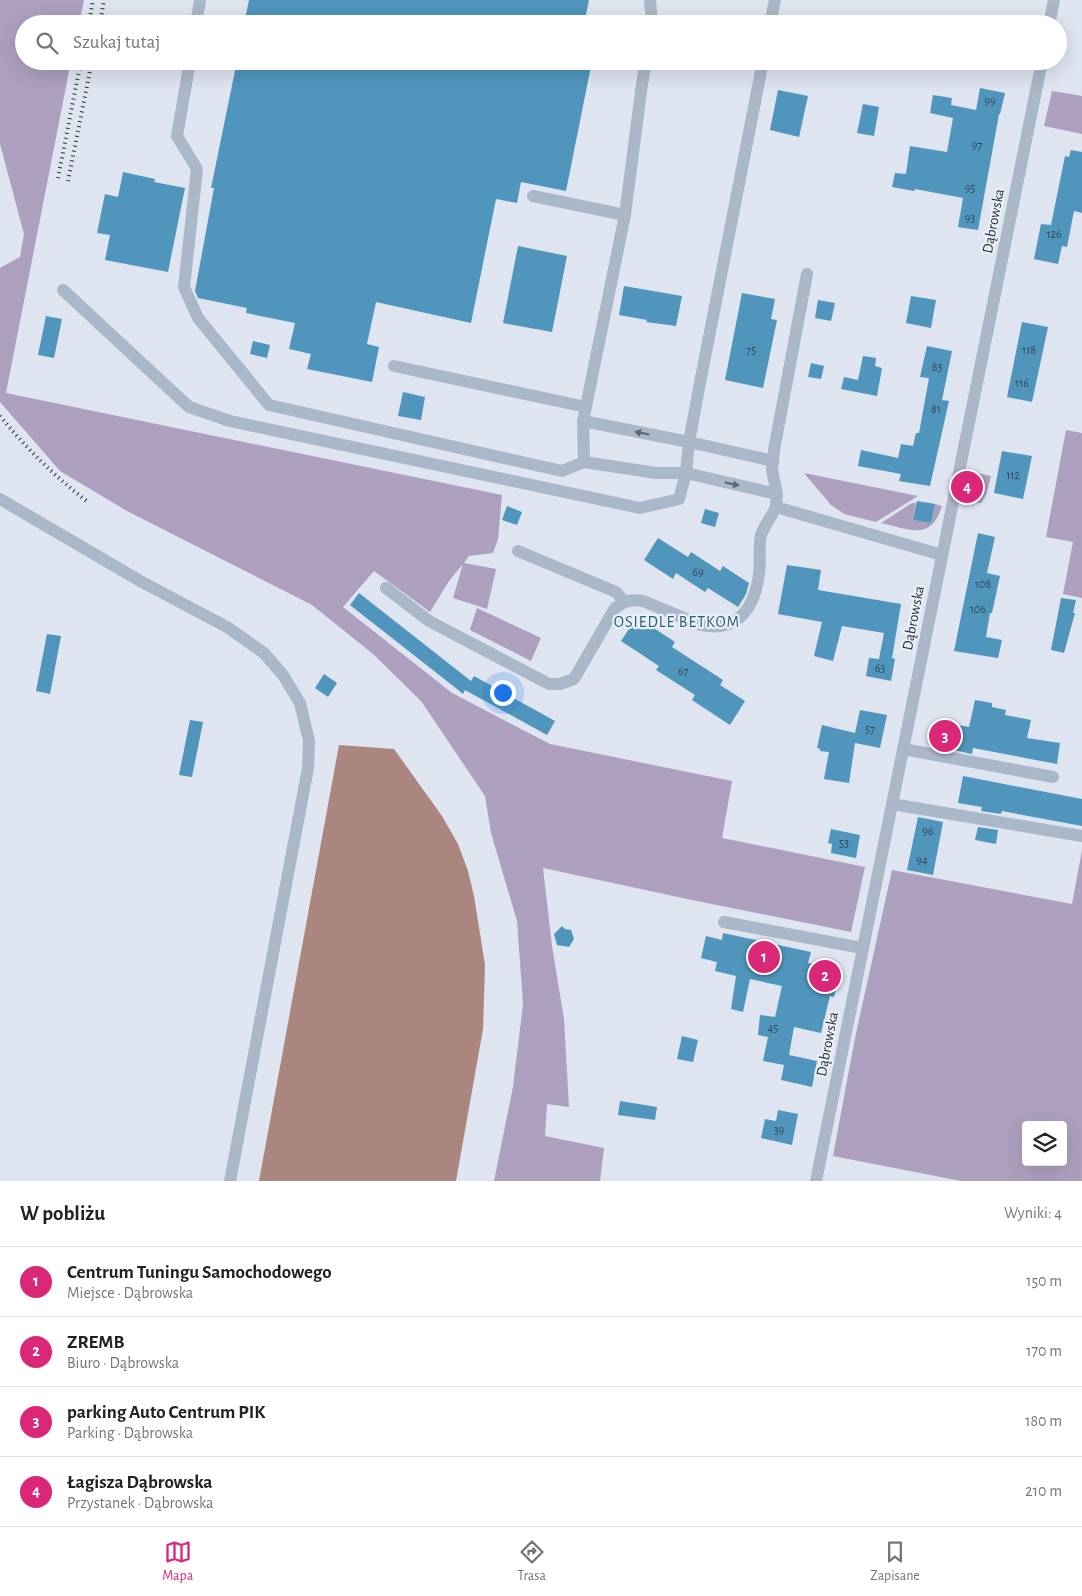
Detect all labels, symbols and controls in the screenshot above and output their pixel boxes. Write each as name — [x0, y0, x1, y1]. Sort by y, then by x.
search box — [15, 15, 1067, 70]
icon: search — [33, 29, 61, 57]
text: Szukaj tutaj — [73, 33, 160, 52]
house number: 99 — [984, 95, 996, 107]
house number: 97 — [972, 139, 982, 151]
house number: 95 — [965, 182, 975, 194]
street label: Dąbrowska — [980, 188, 1007, 255]
house number: 93 — [965, 212, 975, 224]
house number: 126 — [1046, 228, 1062, 240]
house number: 75 — [746, 344, 756, 356]
house number: 118 — [1022, 344, 1036, 356]
house number: 83 — [932, 361, 942, 373]
house number: 116 — [1015, 377, 1029, 389]
house number: 81 — [931, 403, 941, 415]
one-way arrow — [633, 428, 649, 436]
pin: 4 — [951, 468, 983, 506]
house number: 112 — [1006, 469, 1020, 481]
one-way arrow — [724, 480, 739, 488]
house number: 69 — [692, 566, 704, 578]
house number: 108 — [975, 578, 991, 590]
street label: Dąbrowska — [900, 585, 927, 652]
house number: 106 — [970, 603, 986, 615]
district label: OSIEDLE BETKOM — [614, 614, 740, 630]
house number: 63 — [875, 662, 885, 674]
house number: 67 — [678, 665, 688, 677]
your location — [490, 680, 516, 706]
pin: 3 — [929, 717, 961, 755]
house number: 57 — [865, 723, 875, 735]
house number: 96 — [922, 825, 934, 837]
house number: 53 — [839, 837, 849, 849]
house number: 94 — [916, 854, 928, 866]
pin: 1 — [748, 938, 780, 976]
pin: 2 — [809, 957, 841, 995]
street label: Dąbrowska — [814, 1011, 841, 1078]
house number: 45 — [768, 1022, 778, 1034]
map controls — [1022, 1121, 1067, 1166]
button: layers — [1022, 1121, 1067, 1166]
house number: 39 — [774, 1124, 785, 1136]
text: W pobliżu — [20, 1203, 105, 1224]
text: Wyniki: 4 — [1004, 1205, 1062, 1221]
text: Centrum Tuningu Samochodowego — [67, 1263, 332, 1282]
text: 1 — [33, 1273, 39, 1289]
text: 150 m — [1026, 1273, 1062, 1289]
text: Miejsce · Dąbrowska — [67, 1285, 193, 1301]
text: ZREMB — [67, 1333, 124, 1352]
text: 2 — [32, 1343, 40, 1359]
text: 170 m — [1026, 1343, 1062, 1359]
text: Biuro · Dąbrowska — [67, 1355, 179, 1371]
text: parking Auto Centrum PIK — [67, 1403, 265, 1422]
text: 3 — [33, 1413, 39, 1429]
text: 180 m — [1025, 1413, 1062, 1429]
text: Parking · Dąbrowska — [67, 1425, 193, 1441]
text: Łagisza Dąbrowska — [67, 1473, 212, 1492]
text: 4 — [32, 1483, 40, 1499]
text: 210 m — [1025, 1483, 1062, 1499]
text: Przystanek · Dąbrowska — [67, 1495, 213, 1511]
tab: Mapa — [162, 1538, 193, 1585]
tab: Trasa — [517, 1538, 546, 1585]
tab: Zapisane — [870, 1538, 920, 1585]

